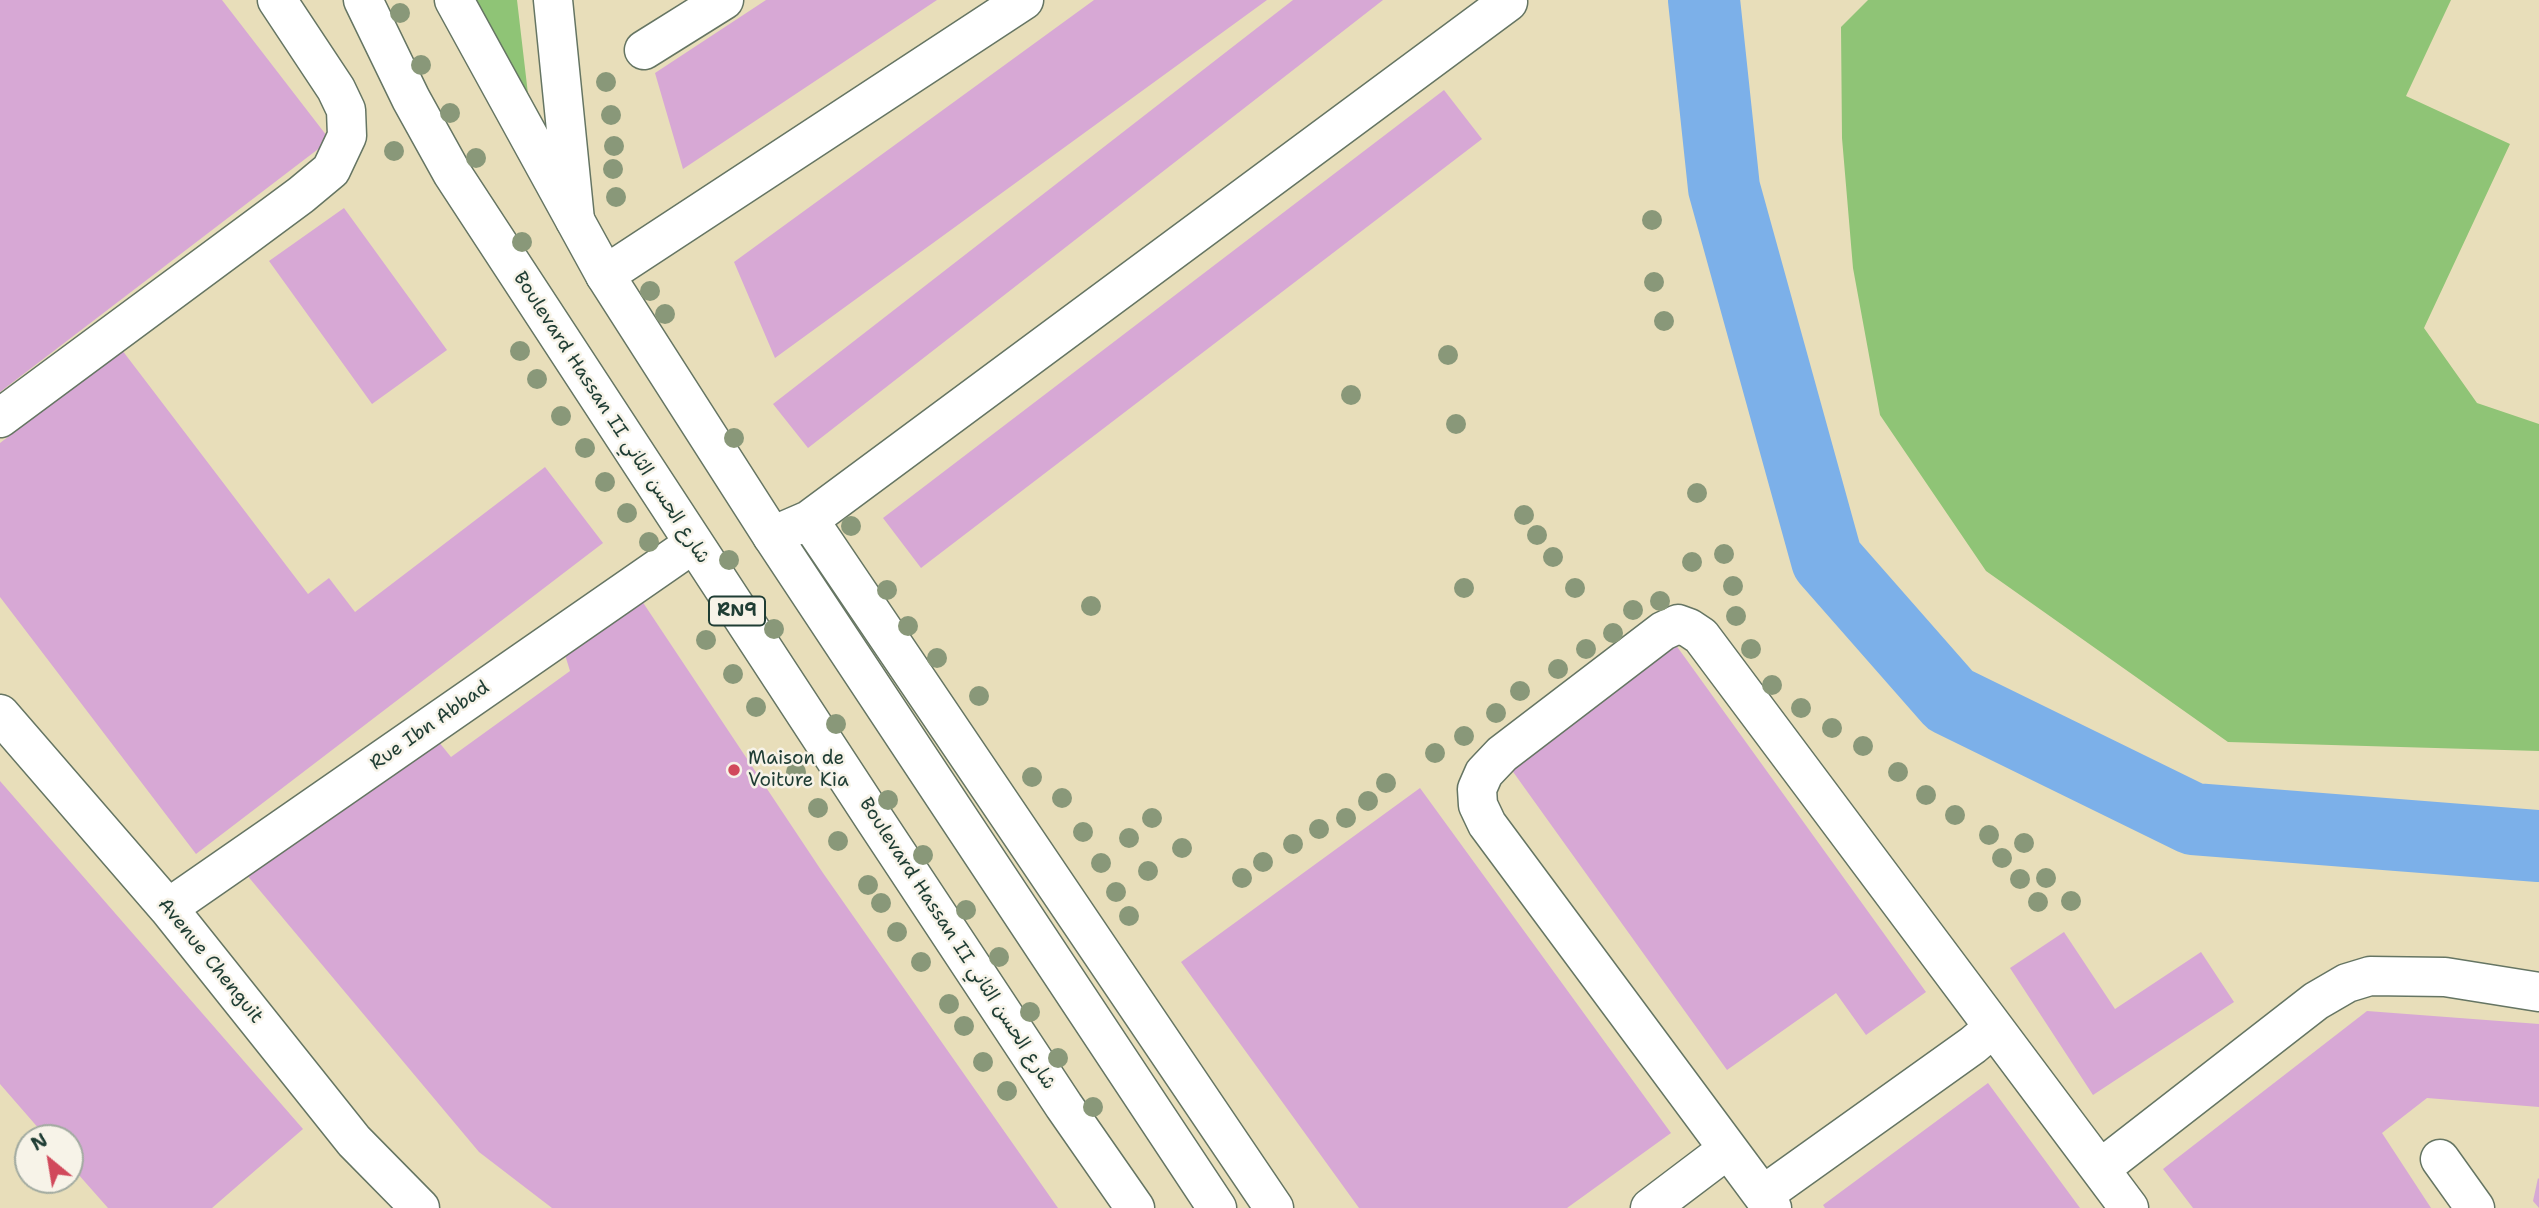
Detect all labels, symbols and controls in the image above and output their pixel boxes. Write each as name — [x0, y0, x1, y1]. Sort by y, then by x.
street label: Boulevard Hassan II شارع الحسن الثاني — [508, 268, 714, 568]
road number: RN9 — [709, 596, 765, 626]
street label: Rue Ibn Abbad — [366, 676, 494, 776]
place label: Maison de Voiture Kia — [748, 748, 849, 792]
marker: Maison de Voiture Kia — [726, 762, 742, 778]
street label: Boulevard Hassan II شارع الحسن الثاني — [854, 794, 1060, 1094]
street label: Avenue Chenguit — [153, 894, 267, 1028]
north arrow — [14, 1124, 84, 1194]
text: N — [26, 1128, 52, 1157]

